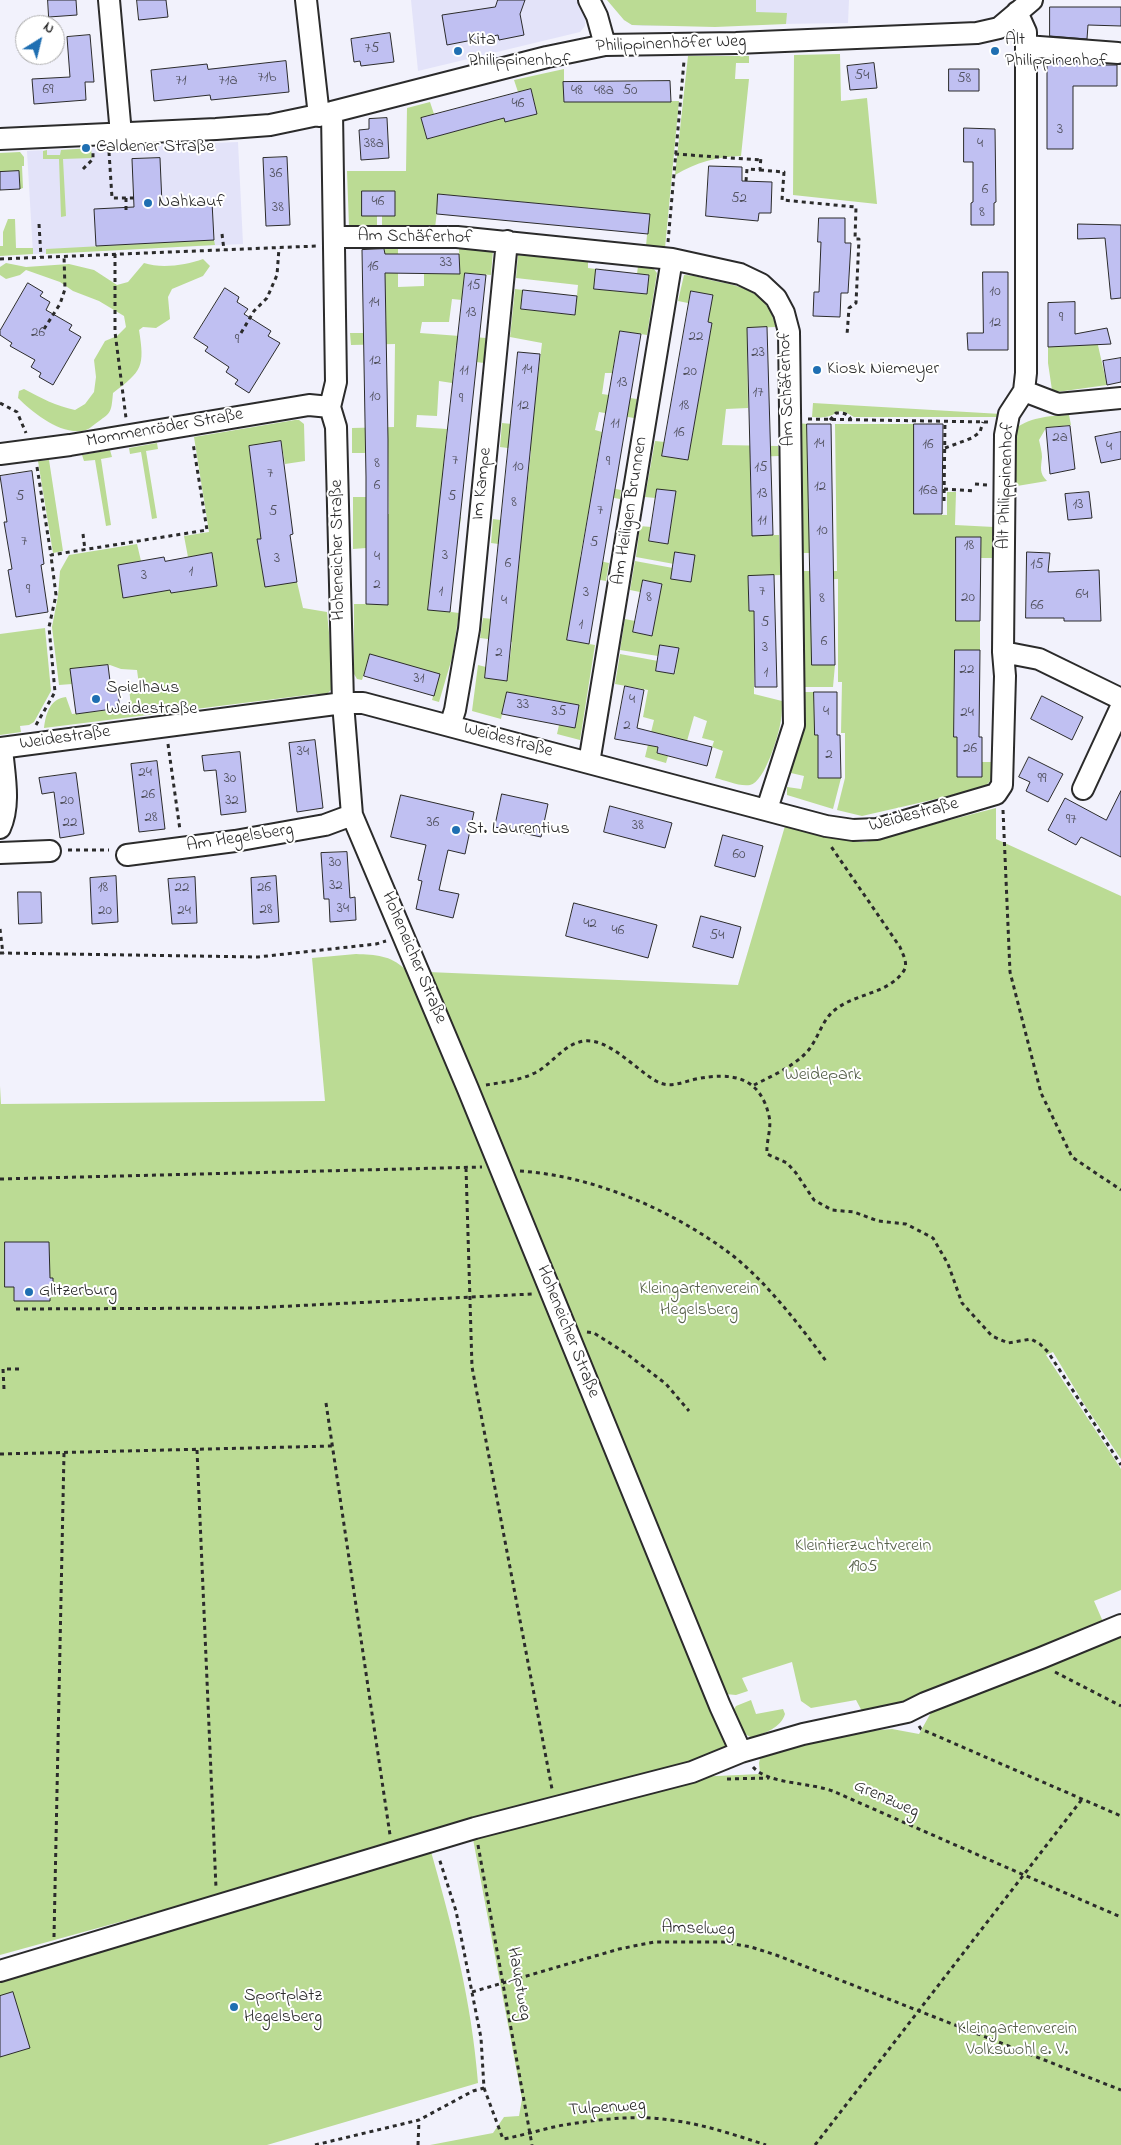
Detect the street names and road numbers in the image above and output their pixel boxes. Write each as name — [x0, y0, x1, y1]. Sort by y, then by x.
street label: Philippinenhöfer Weg — [595, 32, 747, 58]
street label: Am Schäferhof — [357, 226, 473, 250]
street label: Am Schäferhof — [775, 331, 801, 447]
street label: Mommenröder Straße — [85, 405, 245, 453]
street label: Alt Philippinenhof — [994, 422, 1020, 550]
street label: Am Heiligen Brunnen — [609, 435, 653, 587]
street label: Im Kampe — [468, 447, 498, 521]
street label: Hoheneicher Straße — [327, 479, 351, 621]
street label: Weidestraße — [461, 719, 555, 763]
street label: Weidestraße — [18, 722, 112, 756]
street label: Weidestraße — [867, 794, 961, 838]
street label: Am Hegelsberg — [185, 820, 295, 858]
street label: Hoheneicher Straße — [375, 889, 451, 1027]
street label: Hoheneicher Straße — [531, 1263, 603, 1401]
street label: Grenzweg — [850, 1776, 922, 1824]
street label: Amselweg — [661, 1918, 735, 1942]
street label: Hauptweg — [501, 1946, 535, 2022]
street label: Tulpenweg — [568, 2096, 646, 2122]

